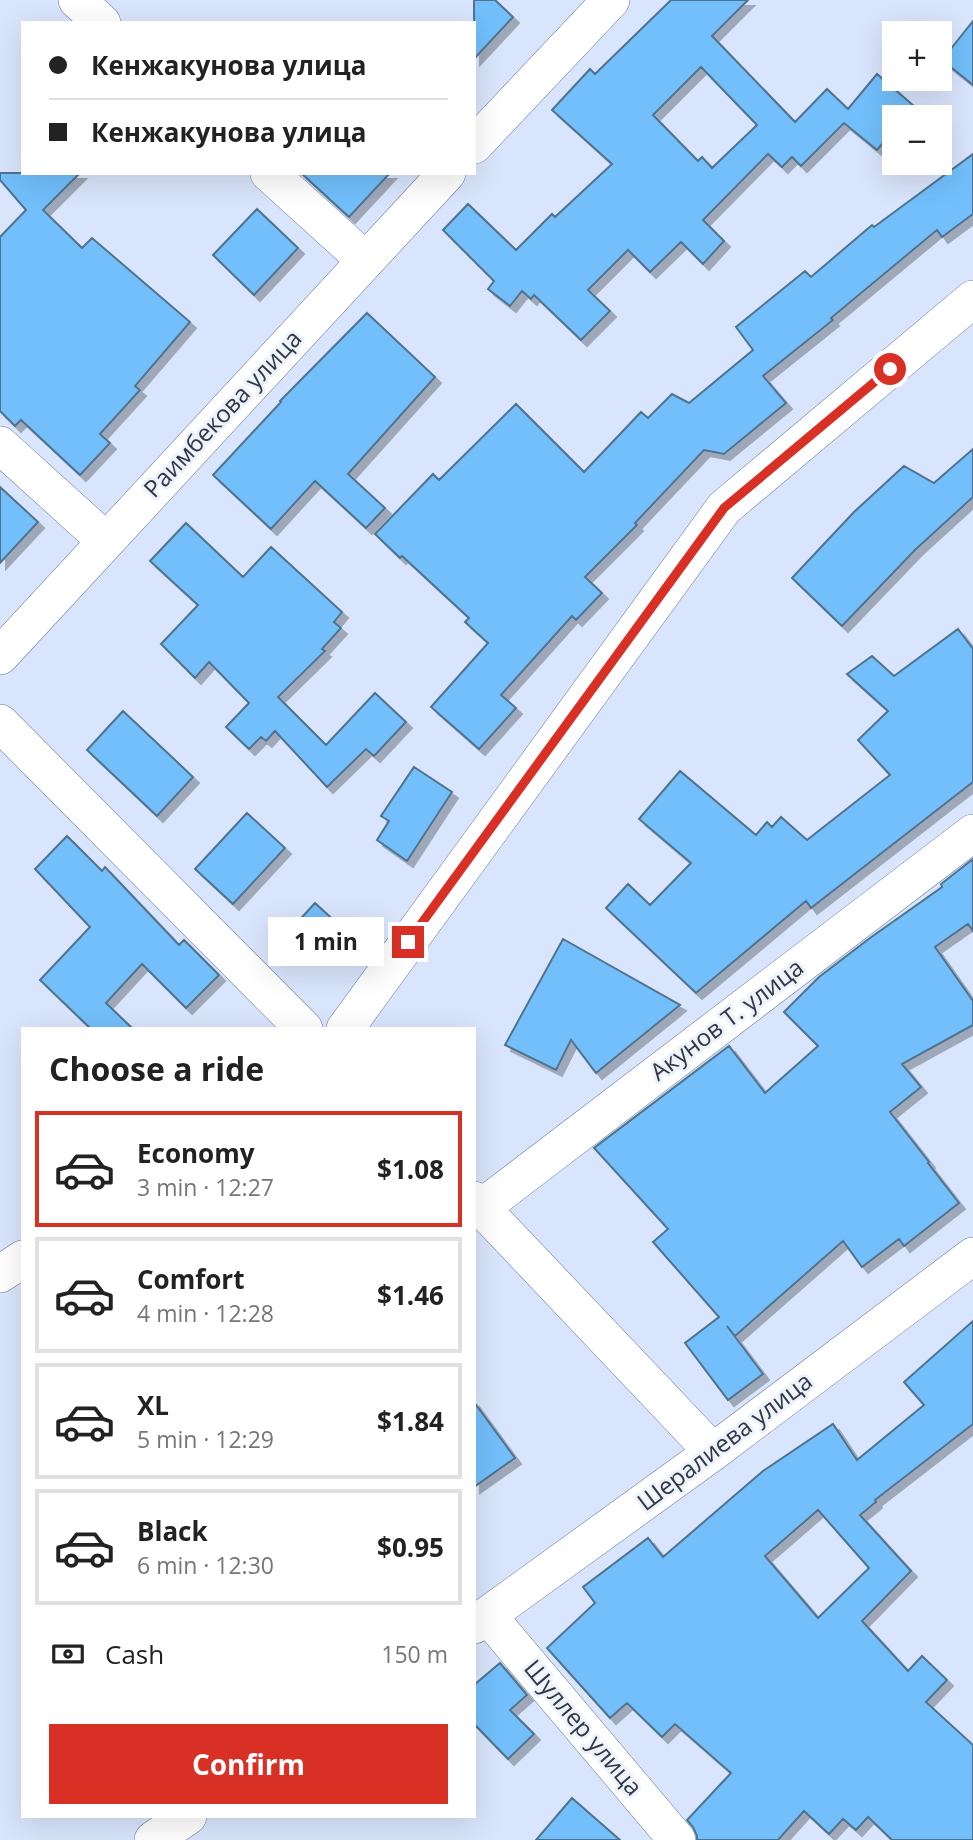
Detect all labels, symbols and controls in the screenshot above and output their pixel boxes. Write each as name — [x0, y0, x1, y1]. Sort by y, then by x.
map controls — [882, 21, 952, 175]
button: + — [882, 21, 952, 91]
text: Кенжакунова улица — [91, 47, 366, 83]
button: − — [882, 105, 952, 175]
text: Кенжакунова улица — [91, 114, 366, 150]
street label: Раимбекова улица — [136, 322, 308, 504]
route start — [874, 353, 906, 385]
callout: 1 min — [268, 918, 384, 967]
text: 1 min — [294, 925, 358, 957]
route end — [392, 926, 424, 958]
street label: Акунов Т. улица — [643, 950, 810, 1087]
text: Choose a ride — [49, 1047, 264, 1090]
text: Economy — [137, 1135, 255, 1171]
icon: car — [53, 1138, 116, 1201]
text: $1.08 — [377, 1151, 444, 1187]
text: 3 min · 12:27 — [137, 1171, 274, 1203]
text: Comfort — [137, 1261, 244, 1297]
icon: car — [53, 1264, 116, 1327]
text: $1.46 — [377, 1277, 444, 1313]
text: 4 min · 12:28 — [137, 1297, 274, 1329]
street label: Шералиева улица — [630, 1364, 818, 1518]
text: XL — [137, 1387, 169, 1423]
icon: car — [53, 1390, 116, 1453]
text: $1.84 — [377, 1403, 444, 1439]
text: 5 min · 12:29 — [137, 1423, 274, 1455]
text: Black — [137, 1513, 208, 1549]
icon: car — [53, 1516, 116, 1579]
text: $0.95 — [377, 1529, 444, 1565]
text: 6 min · 12:30 — [137, 1549, 274, 1581]
icon: cash — [49, 1635, 87, 1673]
text: Cash — [105, 1636, 164, 1672]
text: 150 m — [381, 1638, 448, 1670]
street label: Шуллер улица — [518, 1652, 651, 1802]
button: Confirm — [49, 1724, 448, 1804]

